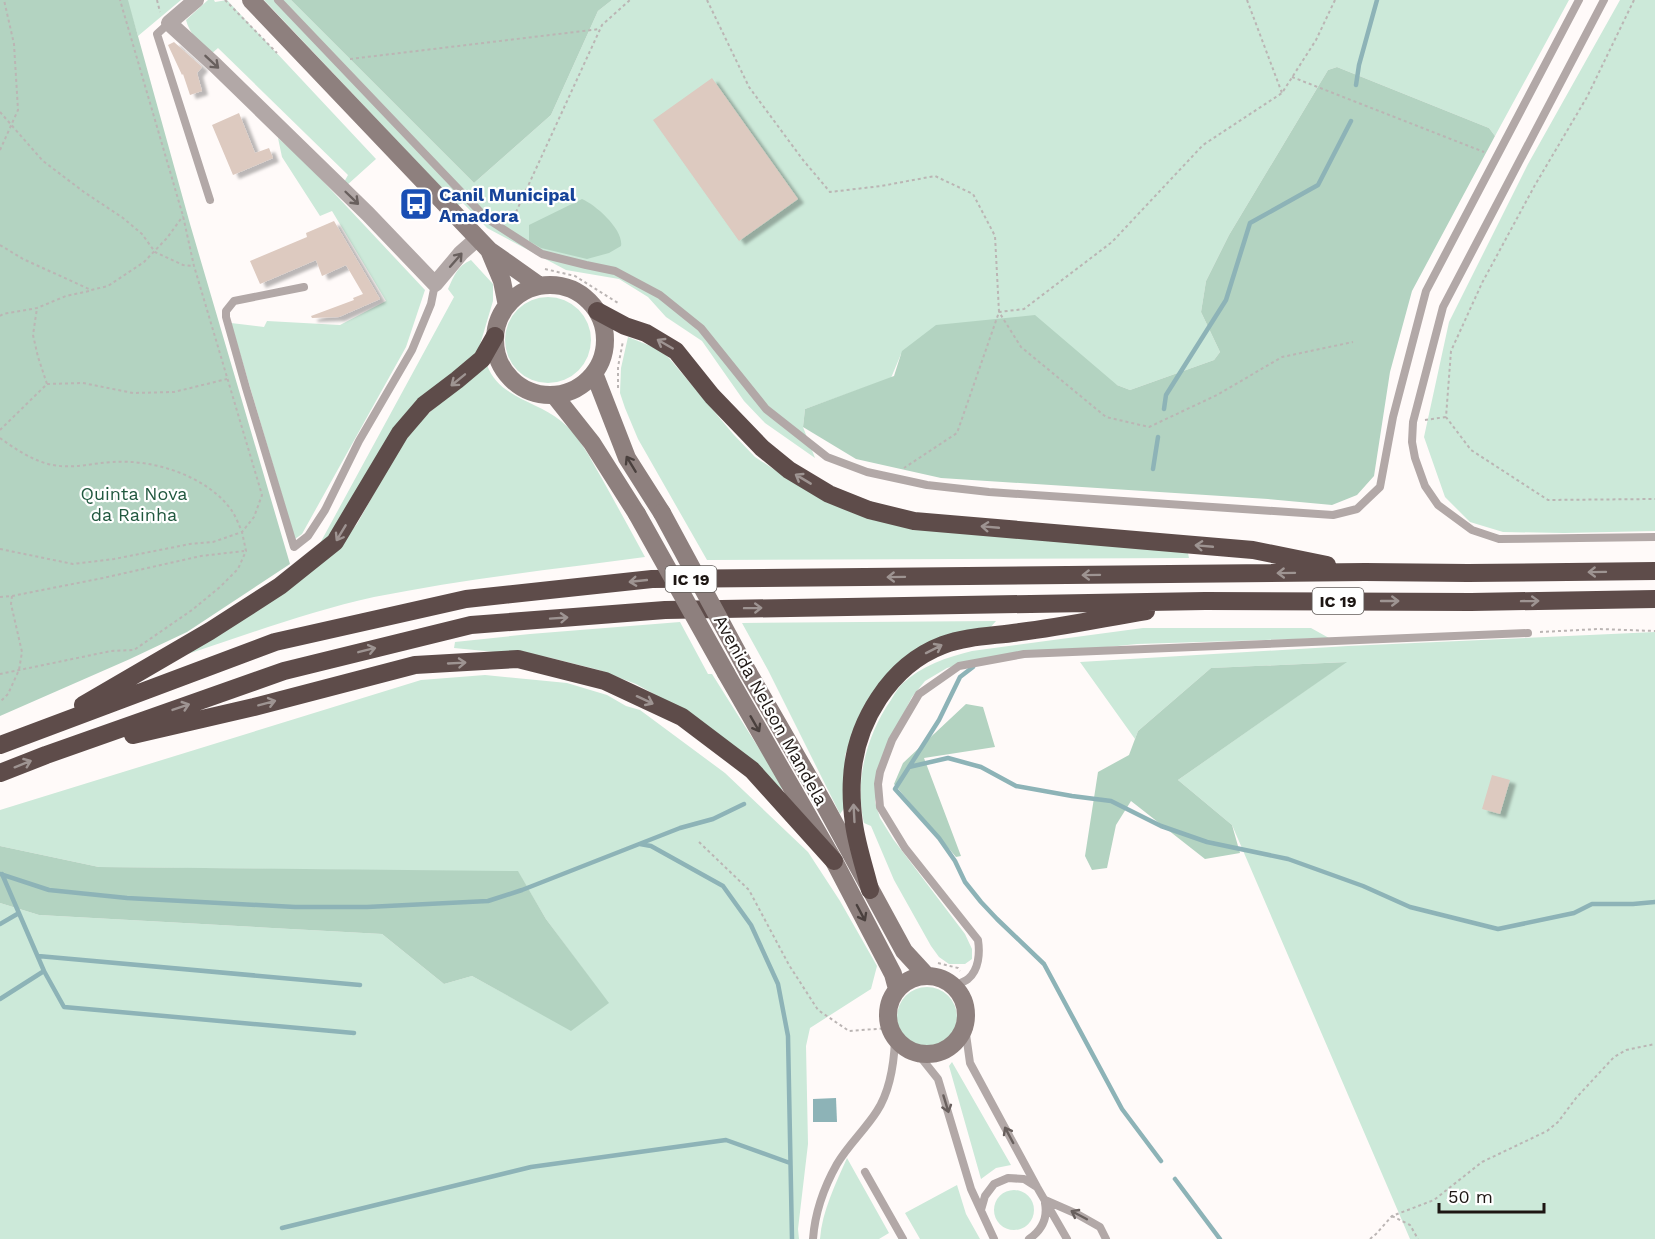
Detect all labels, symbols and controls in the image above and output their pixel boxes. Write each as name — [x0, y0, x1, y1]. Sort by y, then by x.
one-way arrow — [205, 55, 220, 70]
place label: Canil Municipal Amadora — [439, 184, 576, 226]
bus stop icon: Canil Municipal Amadora — [398, 186, 434, 222]
one-way arrow — [344, 191, 359, 205]
one-way arrow — [449, 253, 463, 268]
one-way arrow — [657, 338, 674, 350]
one-way arrow — [450, 373, 466, 386]
one-way arrow — [624, 456, 636, 473]
one-way arrow — [795, 472, 812, 484]
park label: Quinta Nova da Rainha — [80, 483, 188, 525]
one-way arrow — [980, 521, 1000, 532]
one-way arrow — [334, 524, 346, 541]
one-way arrow — [1195, 540, 1215, 551]
road number: IC 19 — [666, 566, 716, 592]
one-way arrow — [1587, 566, 1607, 577]
one-way arrow — [1276, 567, 1296, 579]
one-way arrow — [1081, 569, 1101, 581]
one-way arrow — [886, 571, 906, 583]
one-way arrow — [629, 576, 648, 587]
road number: IC 19 — [1312, 588, 1364, 614]
one-way arrow — [1519, 595, 1539, 607]
one-way arrow — [1379, 596, 1399, 607]
one-way arrow — [743, 603, 763, 614]
street label: Avenida Nelson Mandela — [710, 611, 832, 809]
one-way arrow — [548, 612, 568, 623]
one-way arrow — [925, 643, 943, 655]
one-way arrow — [357, 644, 376, 656]
one-way arrow — [447, 657, 467, 668]
one-way arrow — [636, 694, 654, 706]
one-way arrow — [257, 697, 276, 708]
one-way arrow — [171, 701, 190, 712]
one-way arrow — [749, 715, 761, 732]
one-way arrow — [13, 758, 32, 769]
one-way arrow — [848, 803, 859, 823]
one-way arrow — [856, 904, 867, 922]
one-way arrow — [941, 1094, 952, 1113]
one-way arrow — [1003, 1127, 1014, 1145]
scale bar — [1439, 1176, 1544, 1214]
text: 50 m — [1448, 1186, 1493, 1207]
one-way arrow — [1070, 1209, 1088, 1221]

